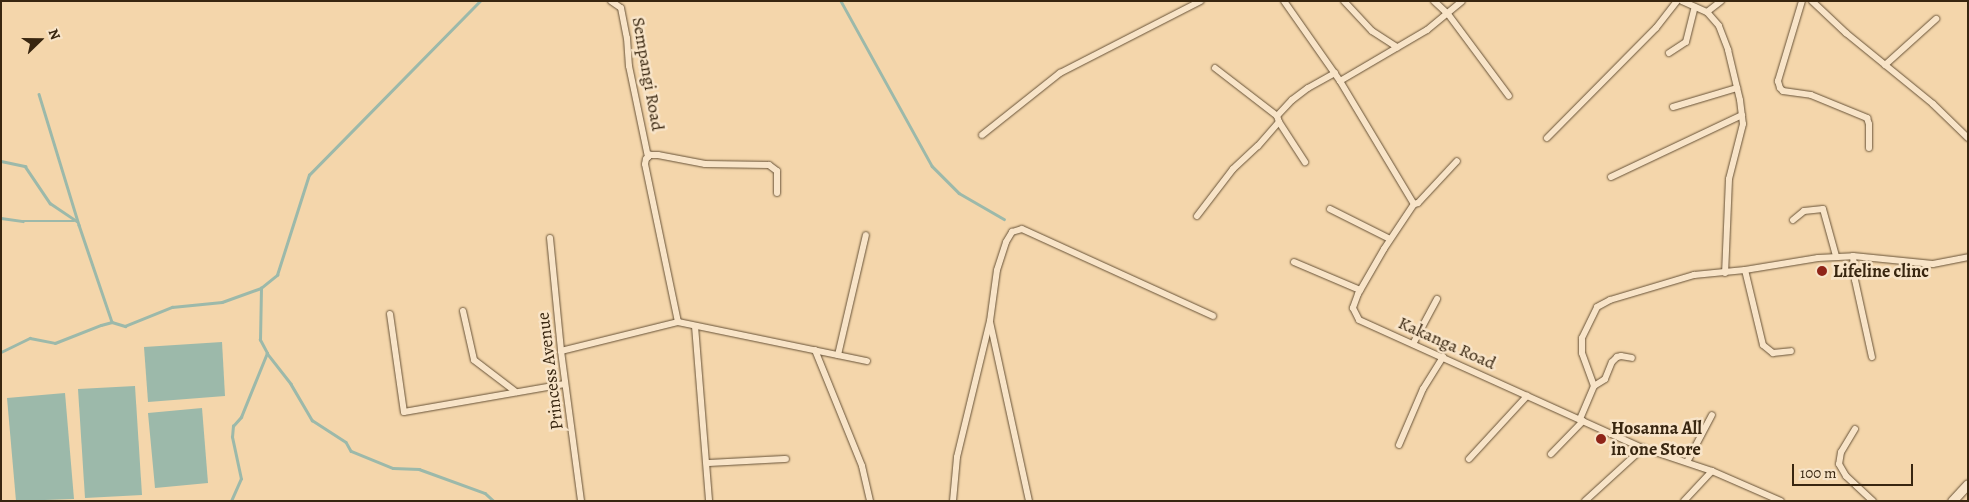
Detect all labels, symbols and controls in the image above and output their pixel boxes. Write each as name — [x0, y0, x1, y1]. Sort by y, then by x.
north arrow — [15, 15, 65, 65]
street label: Sempangi Road — [627, 15, 669, 133]
text: N — [44, 26, 65, 42]
place label: Lifeline clinc — [1833, 260, 1929, 282]
marker: Lifeline clinc — [1815, 264, 1829, 278]
street label: Princess Avenue — [532, 311, 568, 431]
street label: Kakanga Road — [1395, 312, 1499, 374]
place label: Hosanna All in one Store — [1611, 418, 1702, 460]
marker: Hosanna All in one Store — [1595, 433, 1607, 445]
scale bar — [1794, 454, 1915, 486]
text: 100 m — [1800, 463, 1837, 483]

